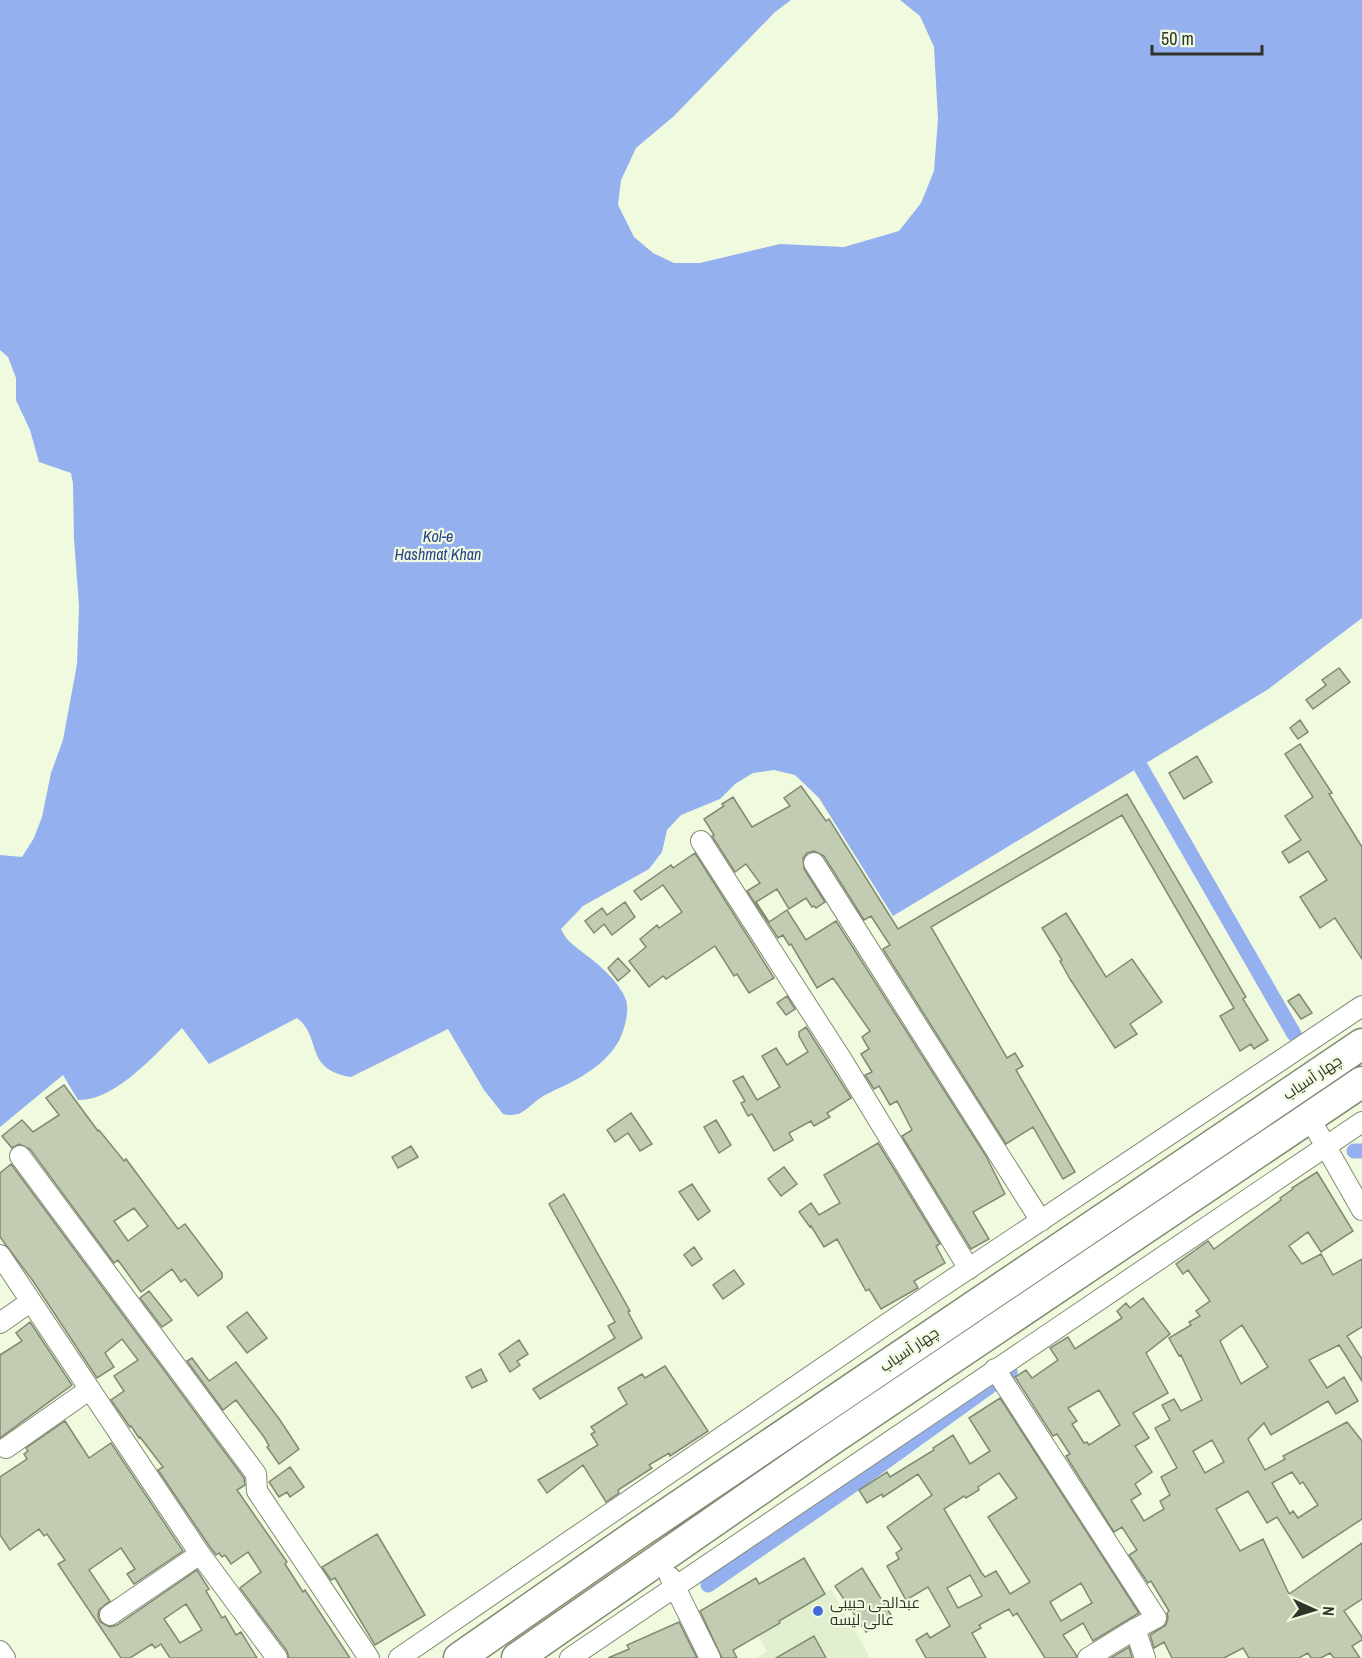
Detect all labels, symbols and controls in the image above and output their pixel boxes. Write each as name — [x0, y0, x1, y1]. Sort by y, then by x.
scale bar — [1152, 18, 1262, 56]
text: 50 m — [1161, 26, 1194, 51]
water label: Kol-e Hashmat Khan — [395, 525, 481, 565]
street label: چهار آسیاب — [1278, 1050, 1346, 1104]
street label: چهار آسیاب — [875, 1322, 943, 1376]
north arrow — [1284, 1580, 1344, 1640]
place label: عبدالحی حبیبی عالی لیسه — [830, 1592, 920, 1630]
marker: عبدالحی حبیبی عالی لیسه — [811, 1604, 825, 1618]
text: N — [1318, 1606, 1340, 1617]

